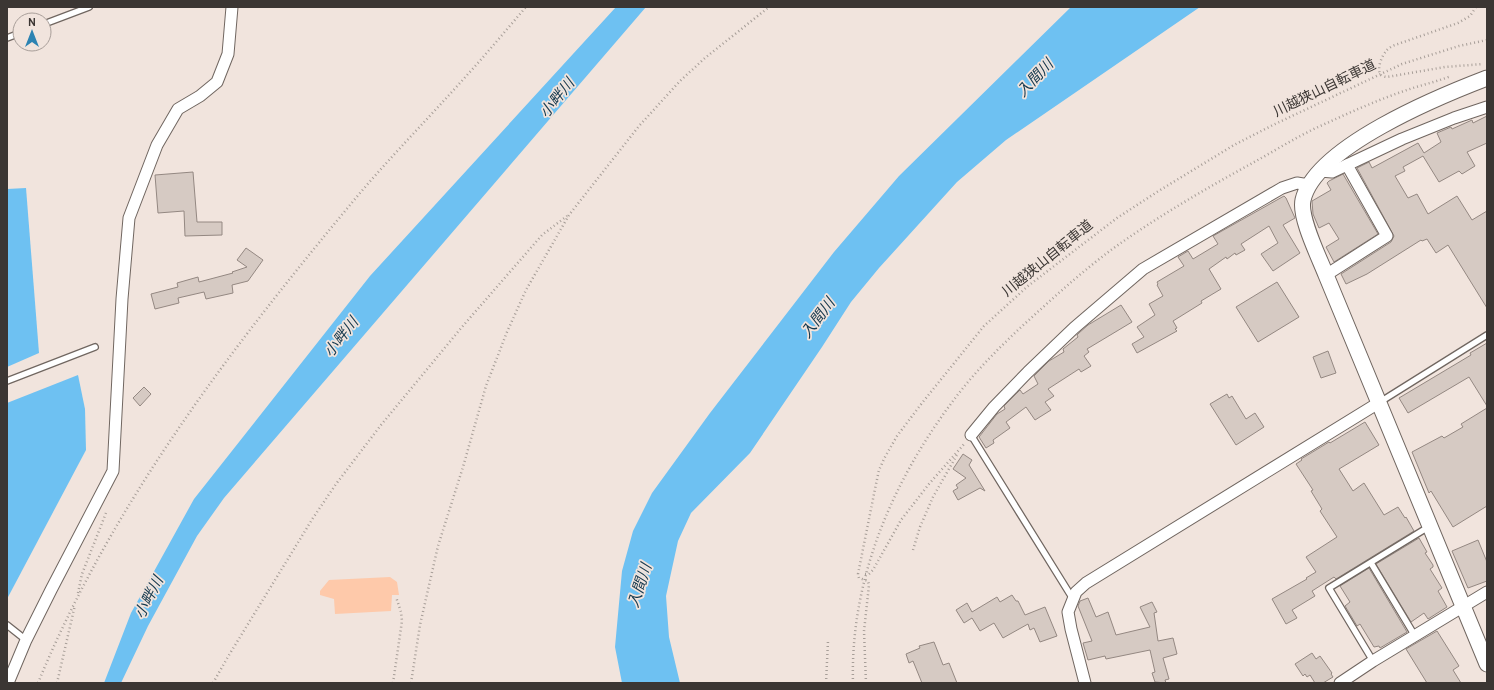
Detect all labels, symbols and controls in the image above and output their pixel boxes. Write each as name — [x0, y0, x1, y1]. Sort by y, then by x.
north arrow — [12, 12, 52, 52]
text: N — [28, 16, 36, 30]
water label: 入間川 — [1014, 55, 1060, 102]
street label: 川越狭山自転車道 — [1271, 57, 1379, 121]
water label: 小畔川 — [536, 74, 581, 122]
street label: 川越狭山自転車道 — [999, 217, 1097, 301]
water label: 入間川 — [798, 294, 841, 343]
water label: 小畔川 — [321, 313, 365, 362]
water label: 入間川 — [625, 560, 658, 610]
water label: 小畔川 — [131, 572, 170, 622]

